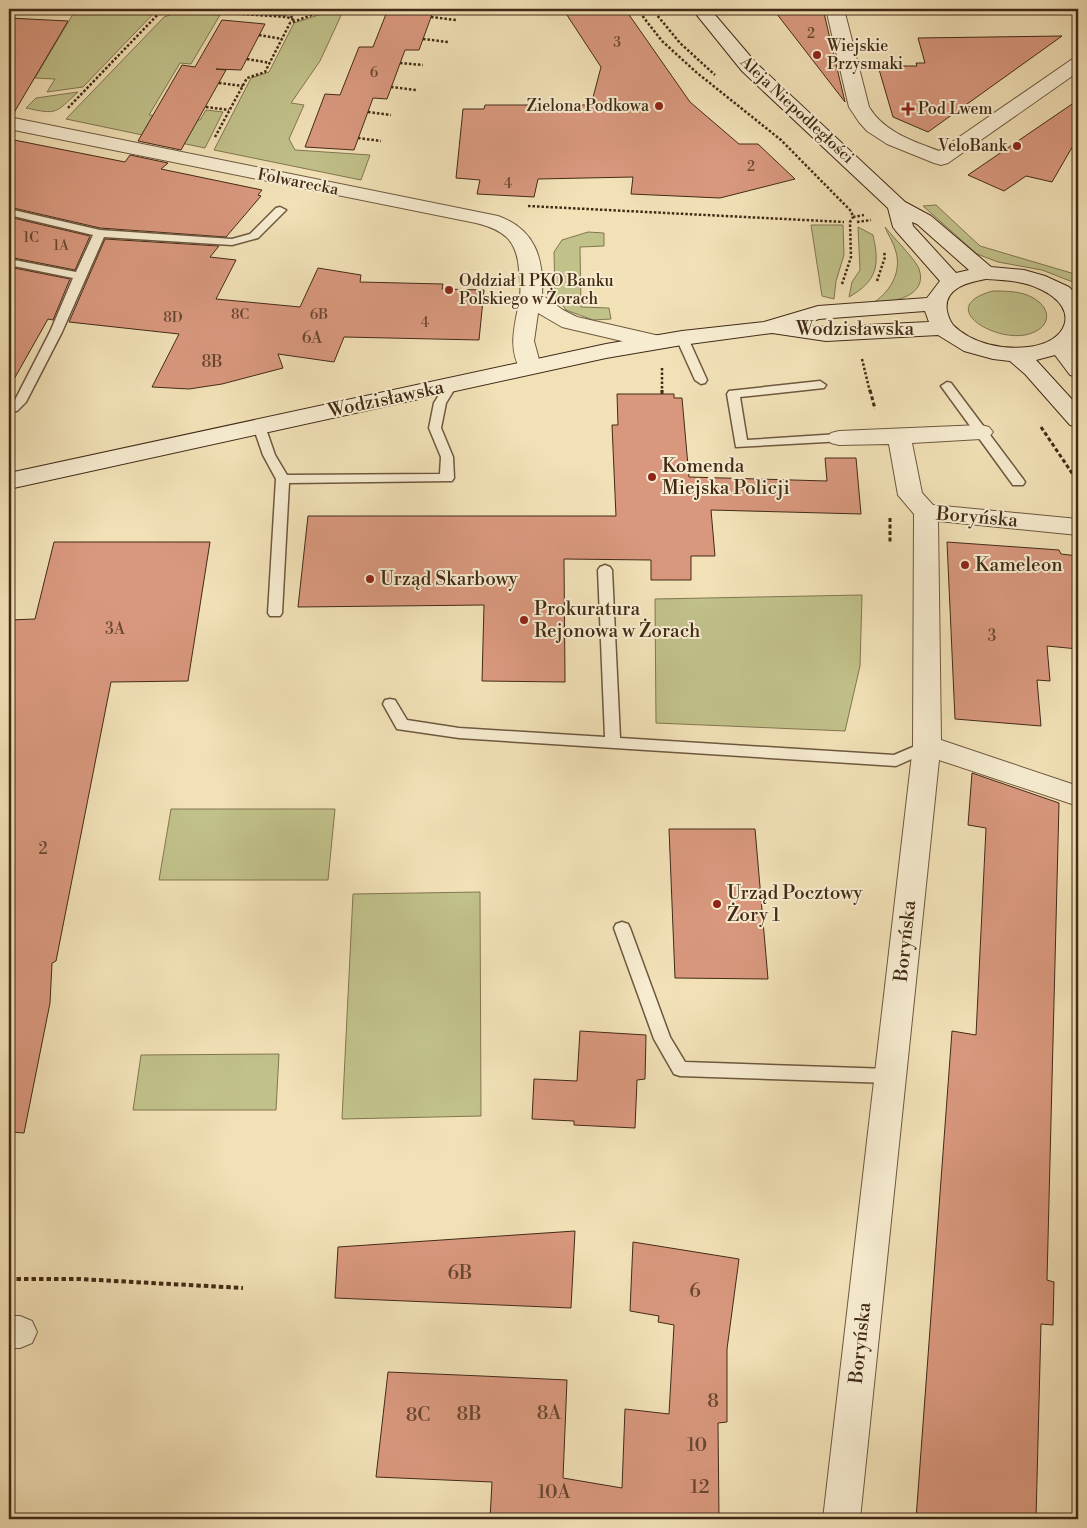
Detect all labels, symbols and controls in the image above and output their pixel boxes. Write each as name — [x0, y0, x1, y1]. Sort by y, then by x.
house number: 2 — [807, 25, 815, 43]
house number: 3 — [613, 34, 621, 52]
place label: Wiejskie Przysmaki — [826, 36, 903, 74]
marker: Wiejskie Przysmaki — [811, 49, 823, 61]
street label: Aleja Niepodległości — [735, 51, 858, 168]
house number: 6 — [370, 64, 379, 82]
place label: Zielona Podkowa — [527, 96, 650, 116]
place label: Pod Lwem — [918, 99, 993, 119]
marker: Zielona Podkowa — [653, 100, 665, 112]
marker: Pod Lwem — [902, 103, 914, 115]
place label: VeloBank — [937, 136, 1009, 156]
marker: VeloBank — [1011, 140, 1023, 152]
house number: 2 — [747, 158, 755, 176]
street label: Folwarecka — [256, 164, 341, 200]
house number: 4 — [504, 175, 512, 193]
house number: 1C — [23, 229, 39, 247]
house number: 1A — [53, 237, 69, 255]
place label: Oddział 1 PKO Banku Polskiego w Żorach — [459, 271, 614, 309]
marker: Oddział 1 PKO Banku Polskiego w Żorach — [443, 284, 455, 296]
house number: 8C — [231, 306, 249, 324]
house number: 6B — [310, 306, 328, 324]
house number: 8D — [163, 309, 183, 327]
house number: 4 — [421, 314, 429, 332]
street label: Wodzisławska — [795, 317, 914, 341]
house number: 6A — [302, 328, 323, 348]
house number: 8B — [201, 352, 223, 372]
street label: Wodzisławska — [325, 375, 447, 423]
place label: Komenda Miejska Policji — [662, 454, 790, 500]
marker: Komenda Miejska Policji — [646, 471, 658, 483]
street label: Boryńska — [934, 501, 1019, 533]
place label: Kameleon — [975, 553, 1063, 577]
marker: Kameleon — [959, 559, 971, 571]
place label: Urząd Skarbowy — [380, 567, 519, 591]
marker: Urząd Skarbowy — [364, 573, 376, 585]
place label: Prokuratura Rejonowa w Żorach — [534, 597, 700, 643]
marker: Prokuratura Rejonowa w Żorach — [518, 614, 530, 626]
house number: 3A — [105, 619, 126, 639]
house number: 3 — [988, 626, 997, 646]
house number: 2 — [38, 839, 48, 859]
place label: Urząd Pocztowy Żory 1 — [727, 881, 863, 927]
marker: Urząd Pocztowy Żory 1 — [711, 898, 723, 910]
street label: Boryńska — [889, 899, 921, 984]
house number: 6B — [448, 1261, 472, 1285]
house number: 6 — [689, 1279, 701, 1303]
street label: Boryńska — [844, 1301, 876, 1386]
house number: 8 — [707, 1389, 719, 1413]
house number: 8A — [537, 1401, 562, 1425]
house number: 8B — [456, 1402, 482, 1426]
house number: 8C — [406, 1403, 430, 1427]
house number: 10 — [687, 1433, 707, 1457]
house number: 12 — [690, 1475, 710, 1499]
house number: 10A — [537, 1480, 572, 1504]

